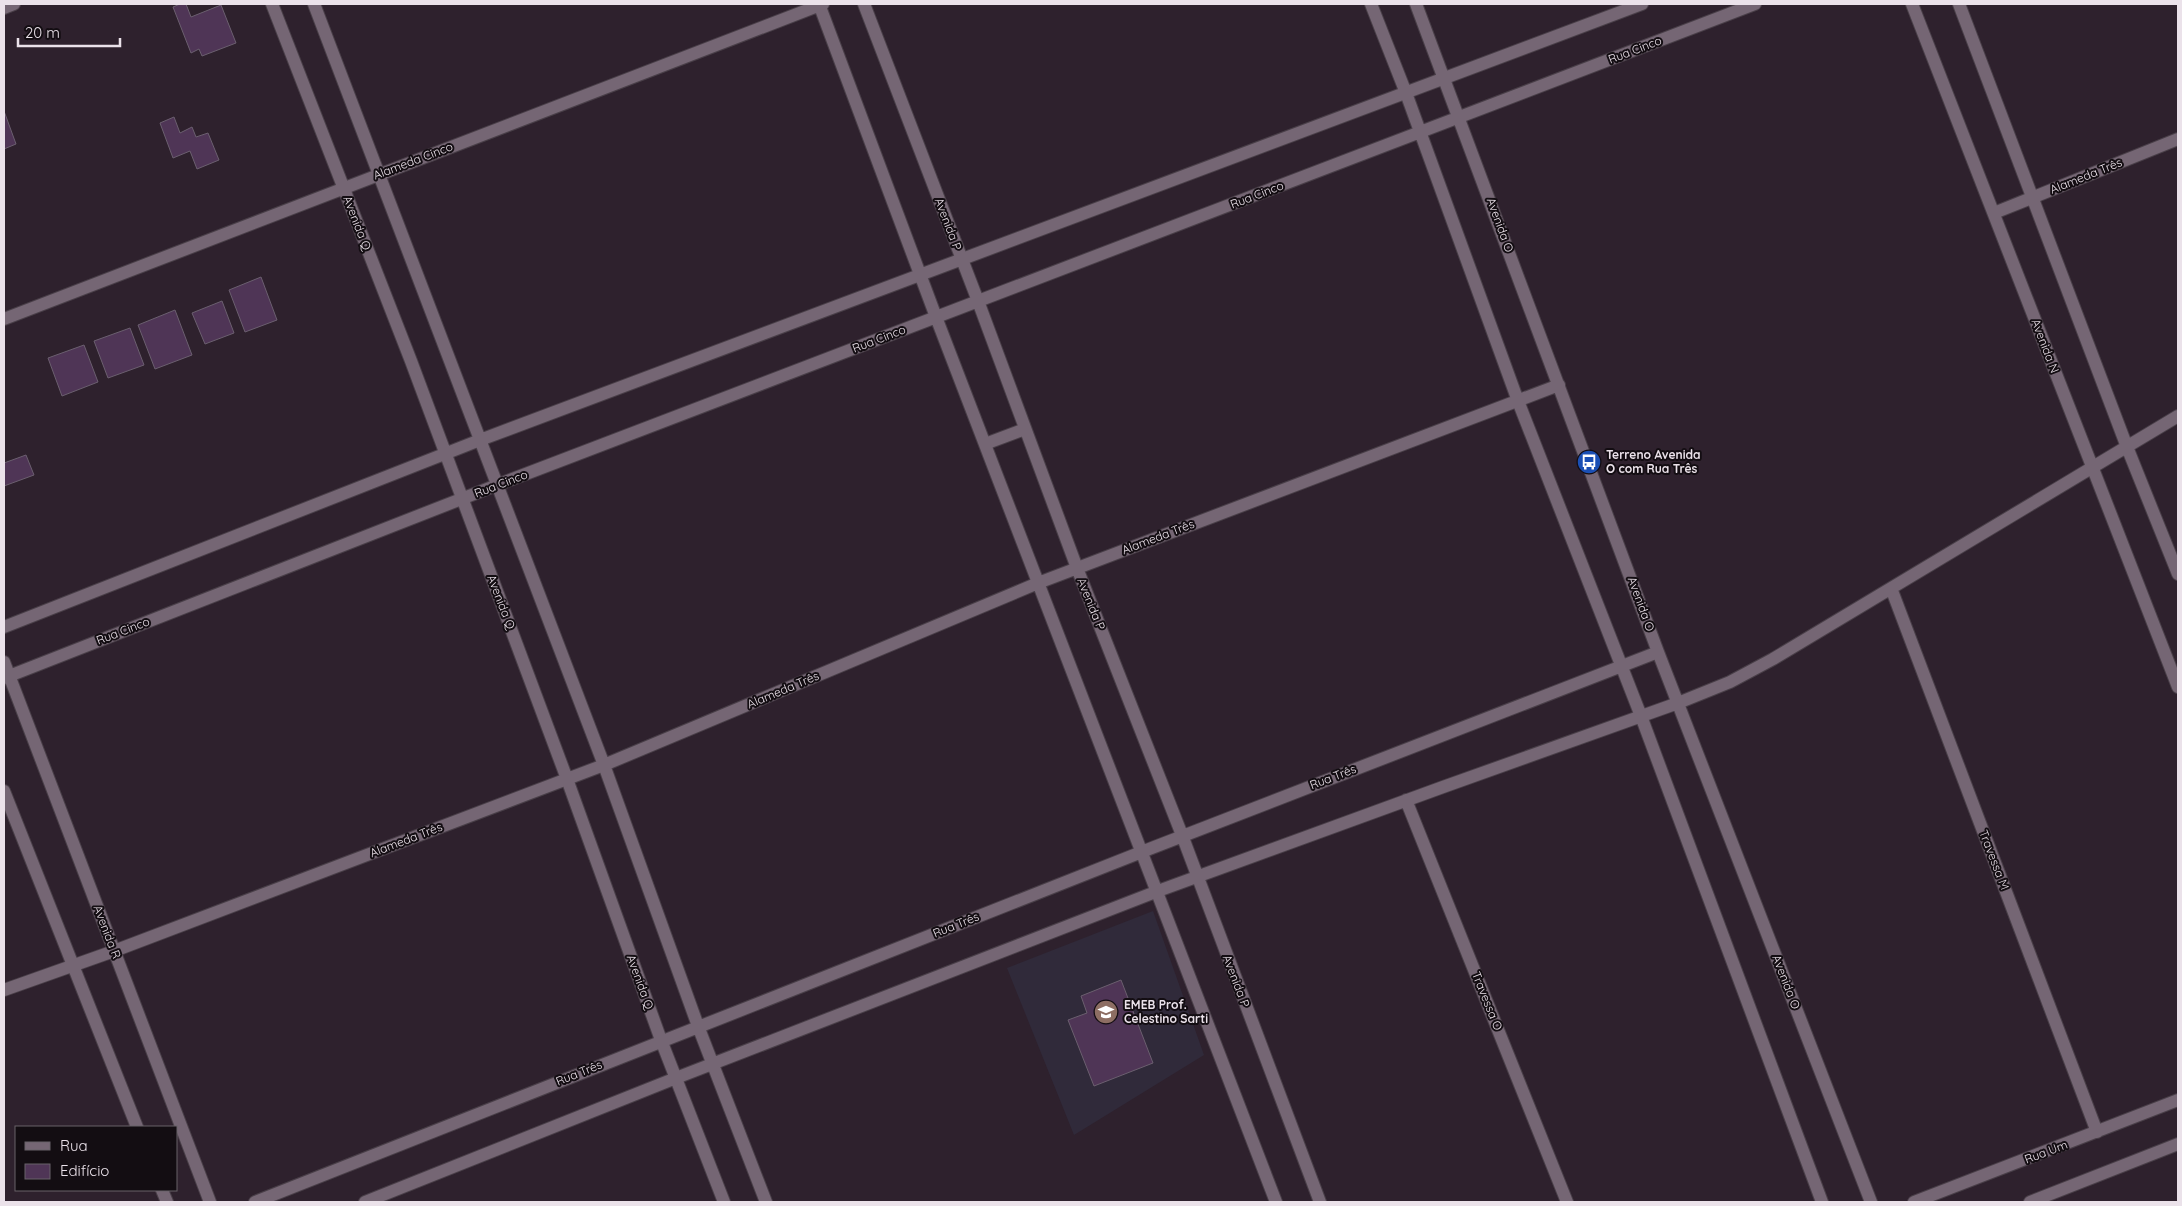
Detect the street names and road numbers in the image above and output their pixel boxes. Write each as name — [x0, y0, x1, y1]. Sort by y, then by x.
street label: Rua Cinco — [1606, 32, 1664, 67]
street label: Alameda Cinco — [371, 138, 455, 183]
street label: Alameda Três — [2047, 154, 2124, 197]
street label: Rua Cinco — [1228, 177, 1286, 212]
street label: Avenida Q — [340, 193, 375, 253]
street label: Avenida P — [932, 195, 965, 252]
street label: Avenida O — [1484, 195, 1517, 254]
street label: Avenida N — [2028, 317, 2063, 375]
street label: Rua Cinco — [850, 321, 908, 356]
street label: Rua Cinco — [472, 466, 530, 501]
street label: Alameda Três — [1119, 516, 1197, 557]
street label: Avenida Q — [484, 572, 519, 632]
street label: Avenida O — [1625, 574, 1658, 633]
street label: Avenida P — [1074, 576, 1109, 632]
street label: Rua Cinco — [94, 613, 152, 648]
street label: Alameda Três — [745, 668, 821, 711]
street label: Rua Três — [1307, 761, 1359, 792]
street label: Alameda Três — [367, 819, 445, 860]
street label: Travessa M — [1976, 828, 2013, 892]
street label: Avenida R — [90, 903, 124, 961]
street label: Rua Três — [930, 908, 981, 941]
street label: Avenida Q — [624, 952, 658, 1012]
street label: Avenida P — [1220, 952, 1253, 1009]
street label: Avenida O — [1769, 953, 1804, 1011]
street label: Travessa O — [1469, 969, 1506, 1033]
street label: Rua Três — [553, 1056, 604, 1089]
street label: Rua Um — [2022, 1136, 2069, 1167]

